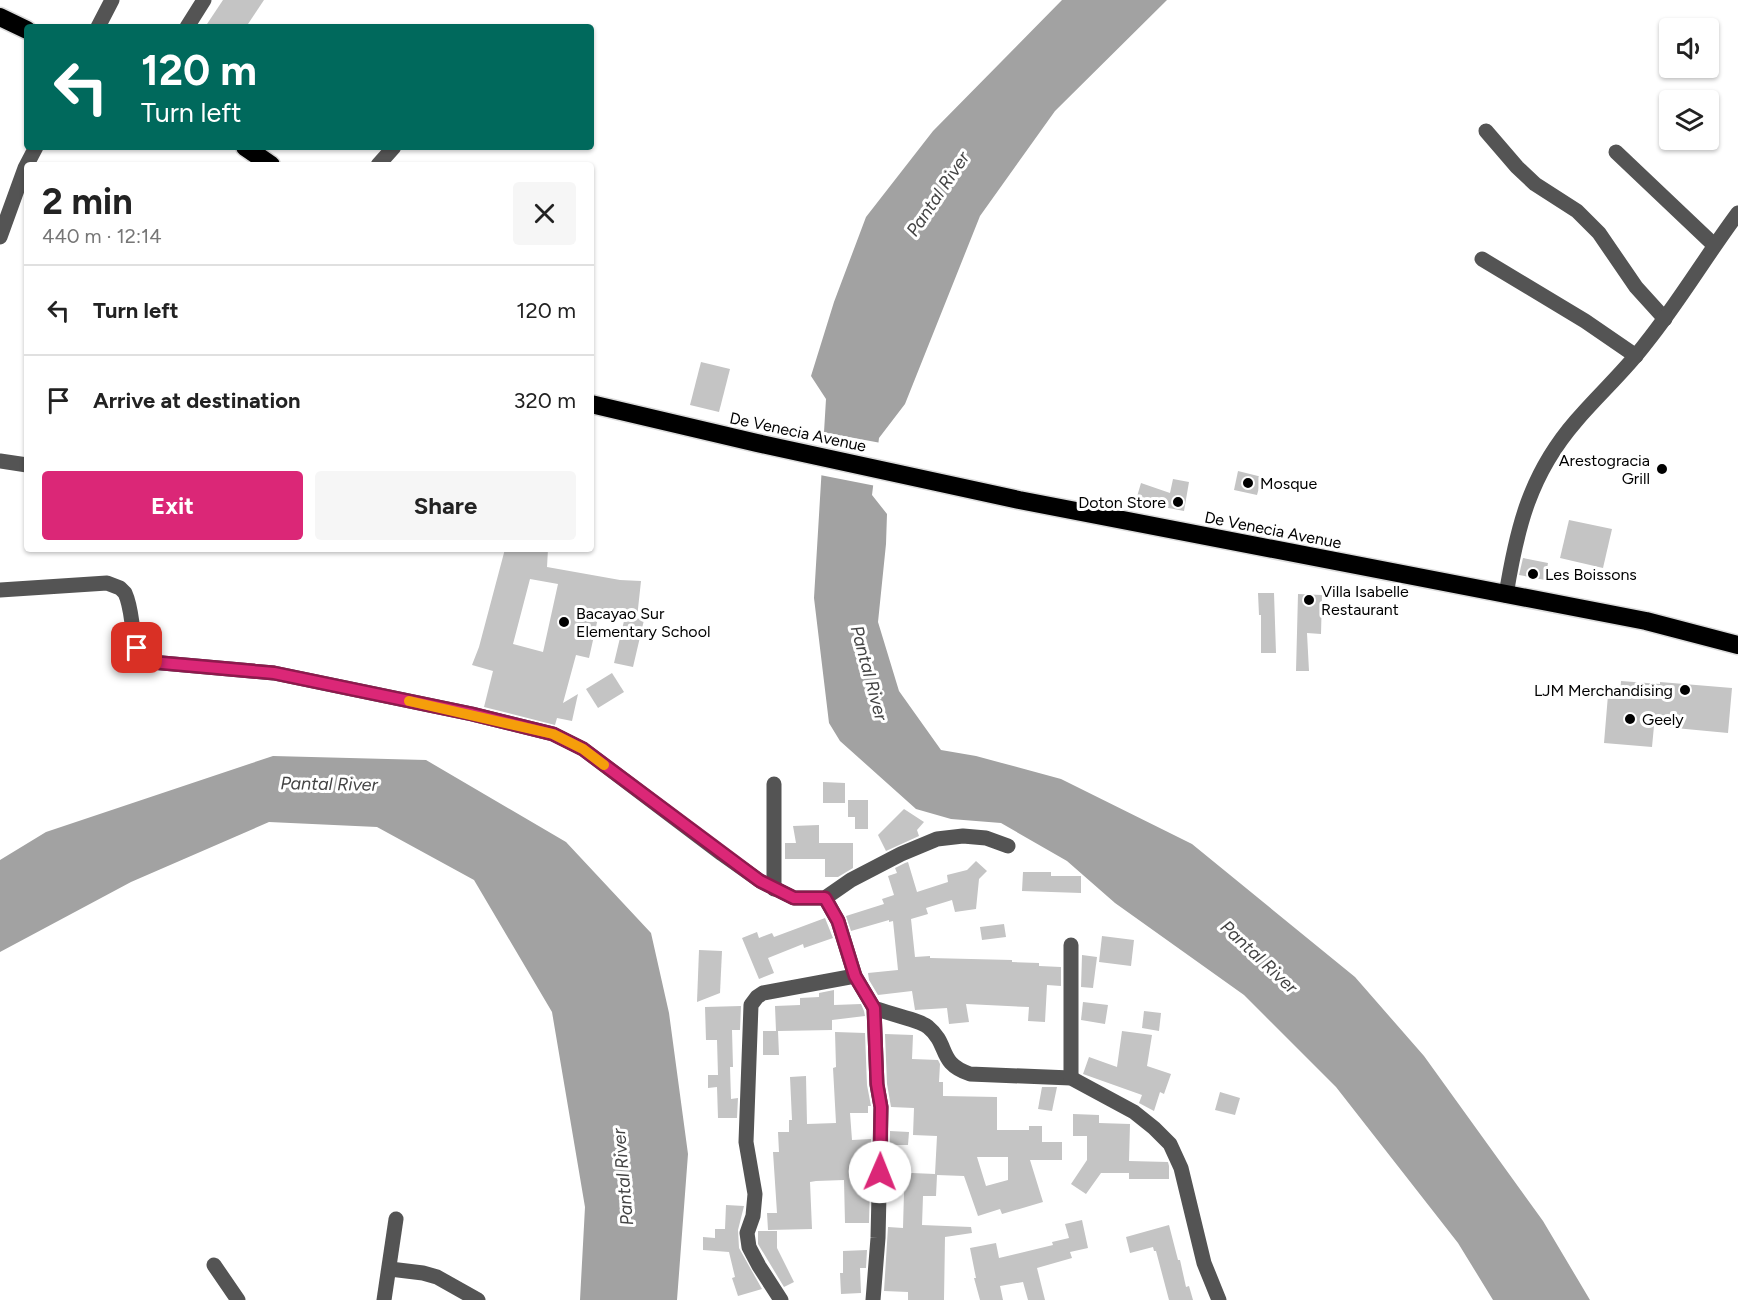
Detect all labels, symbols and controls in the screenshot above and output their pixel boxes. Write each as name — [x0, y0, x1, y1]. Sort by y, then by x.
map controls — [1659, 18, 1719, 150]
button: sound — [1659, 18, 1719, 78]
text: 120 m — [141, 45, 257, 96]
icon: left — [42, 48, 120, 126]
button: layers — [1659, 90, 1719, 150]
text: Turn left — [141, 96, 241, 129]
water label: Pantal River — [902, 147, 975, 241]
text: 2 min — [42, 180, 133, 223]
button: close — [513, 182, 576, 245]
text: 440 m · 12:14 — [42, 224, 162, 248]
icon: left — [42, 294, 75, 327]
text: Turn left — [93, 297, 179, 324]
text: 120 m — [516, 297, 576, 324]
icon: arrive — [42, 384, 75, 417]
text: Arrive at destination — [93, 387, 301, 414]
text: 320 m — [513, 387, 576, 414]
street label: De Venecia Avenue — [728, 408, 868, 456]
place label: Arestogracia Grill — [1559, 451, 1650, 488]
marker: Arestogracia Grill — [1655, 462, 1669, 476]
button: Exit — [42, 471, 303, 540]
button: Share — [315, 471, 576, 540]
place label: Mosque — [1260, 474, 1317, 493]
marker: Mosque — [1241, 476, 1255, 490]
place label: Doton Store — [1078, 493, 1166, 512]
marker: Doton Store — [1171, 495, 1185, 509]
street label: De Venecia Avenue — [1203, 507, 1343, 553]
place label: Les Boissons — [1545, 565, 1637, 584]
marker: Les Boissons — [1526, 567, 1540, 581]
place label: Villa Isabelle Restaurant — [1321, 582, 1409, 619]
marker: Villa Isabelle Restaurant — [1302, 593, 1316, 607]
place label: Bacayao Sur Elementary School — [576, 604, 710, 641]
marker: Bacayao Sur Elementary School — [557, 615, 571, 629]
pin — [111, 622, 162, 673]
water label: Pantal River — [846, 623, 892, 724]
icon: arrive — [120, 631, 153, 664]
place label: LJM Merchandising — [1534, 681, 1673, 700]
marker: LJM Merchandising — [1678, 683, 1692, 697]
place label: Geely — [1642, 710, 1684, 729]
marker: Geely — [1623, 712, 1637, 726]
water label: Pantal River — [280, 772, 379, 796]
water label: Pantal River — [1216, 916, 1303, 999]
water label: Pantal River — [608, 1127, 638, 1226]
position arrow — [848, 1140, 912, 1204]

